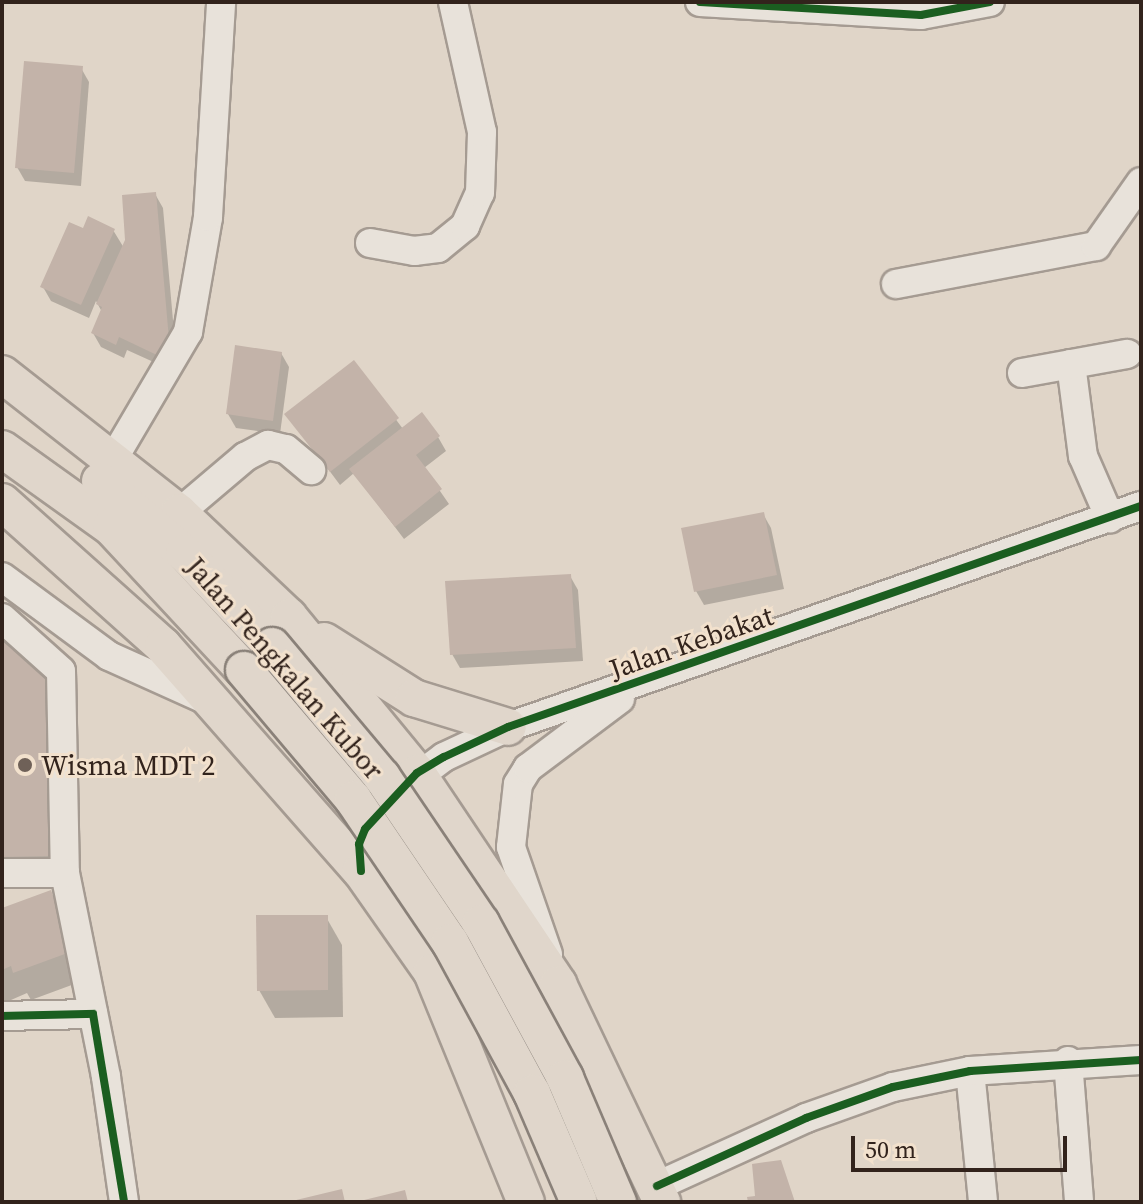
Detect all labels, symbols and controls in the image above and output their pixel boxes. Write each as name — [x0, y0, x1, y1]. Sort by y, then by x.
street label: Jalan Pengkalan Kubor — [179, 550, 391, 786]
street label: Jalan Kebakat — [605, 598, 777, 686]
place label: Wisma MDT 2 — [41, 748, 216, 782]
marker: Wisma MDT 2 — [16, 756, 34, 774]
scale bar — [855, 1120, 1071, 1170]
text: 50 m — [865, 1133, 916, 1166]

